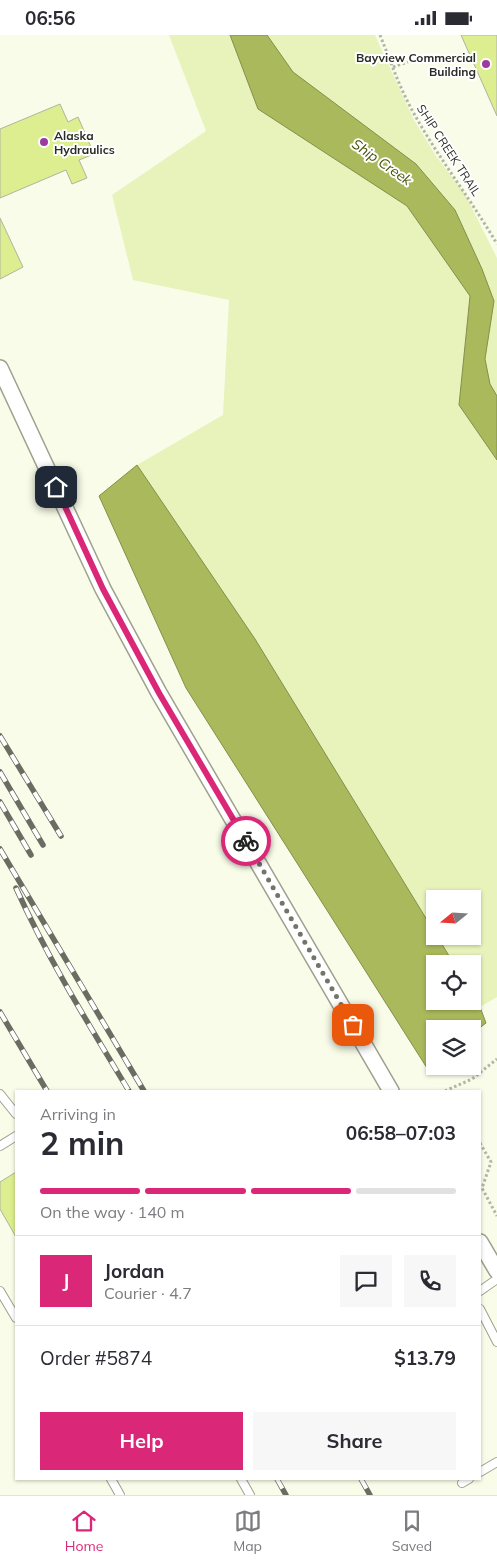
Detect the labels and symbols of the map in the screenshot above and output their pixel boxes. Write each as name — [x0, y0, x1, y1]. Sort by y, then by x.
place label: Bayview Commercial Building — [356, 50, 476, 79]
marker: Bayview Commercial Building — [480, 58, 492, 70]
street label: SHIP CREEK TRAIL — [414, 101, 484, 199]
place label: Alaska Hydraulics — [54, 128, 115, 157]
water label: Ship Creek — [348, 135, 416, 190]
marker: Alaska Hydraulics — [38, 136, 50, 148]
pin — [35, 466, 77, 508]
courier — [221, 816, 271, 866]
north arrow — [426, 890, 481, 945]
pin — [332, 1004, 374, 1046]

